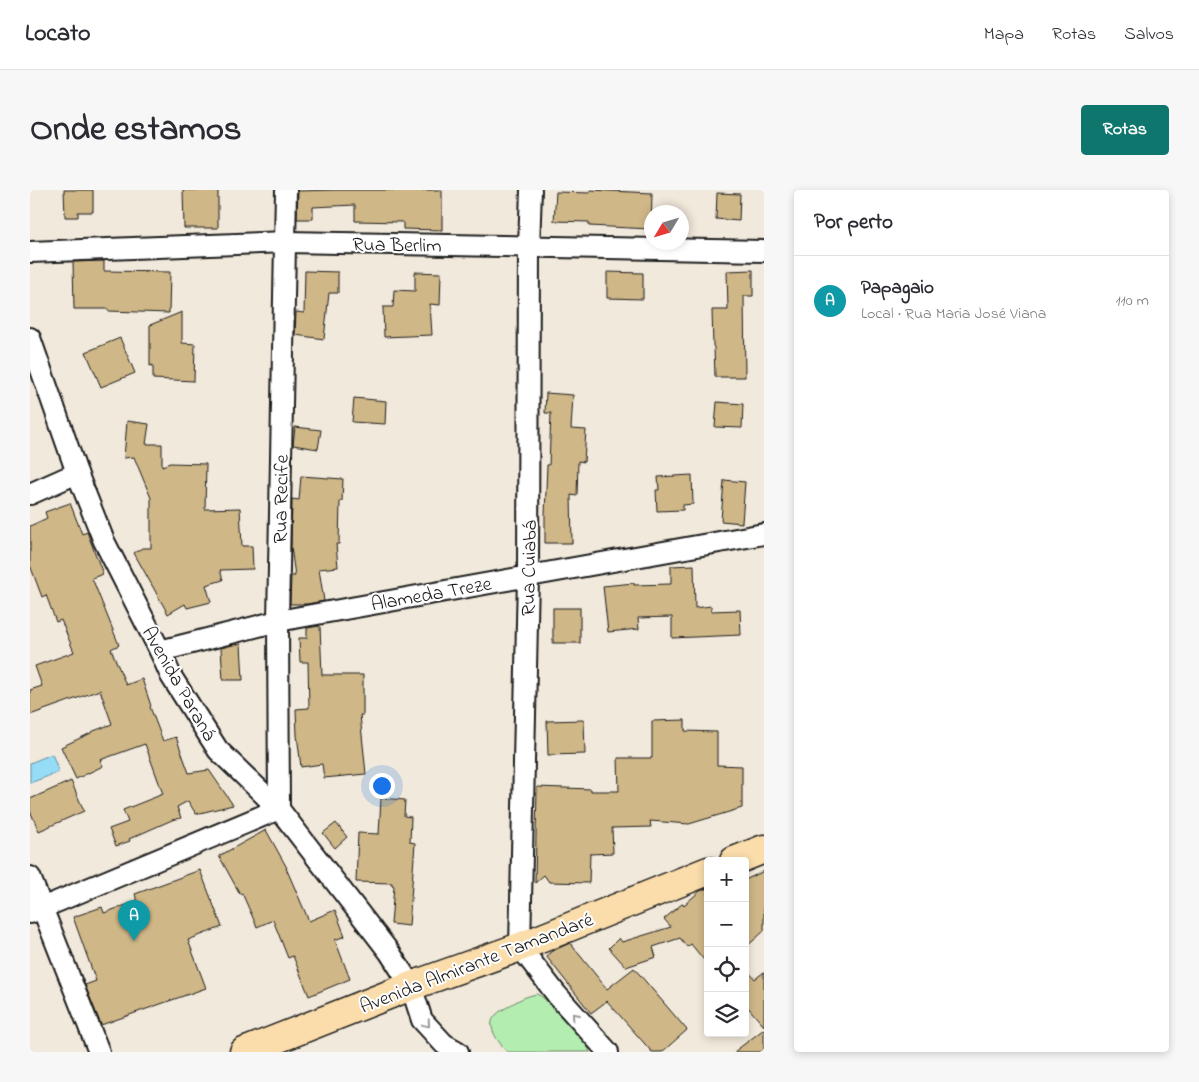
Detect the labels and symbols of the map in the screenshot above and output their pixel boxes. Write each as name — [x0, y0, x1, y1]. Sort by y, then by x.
north arrow — [644, 205, 689, 250]
street label: Rua Berlim — [352, 231, 442, 262]
street label: Rua Recife — [267, 454, 298, 544]
street label: Rua Cuiabá — [515, 520, 546, 616]
street label: Alameda Treze — [369, 571, 494, 620]
street label: Avenida Paraná — [133, 621, 222, 747]
your location — [369, 773, 395, 799]
pin: A — [118, 900, 150, 941]
street label: Avenida Almirante Tamandaré — [356, 906, 598, 1022]
one-way arrow — [572, 1012, 581, 1021]
one-way arrow — [421, 1019, 430, 1028]

